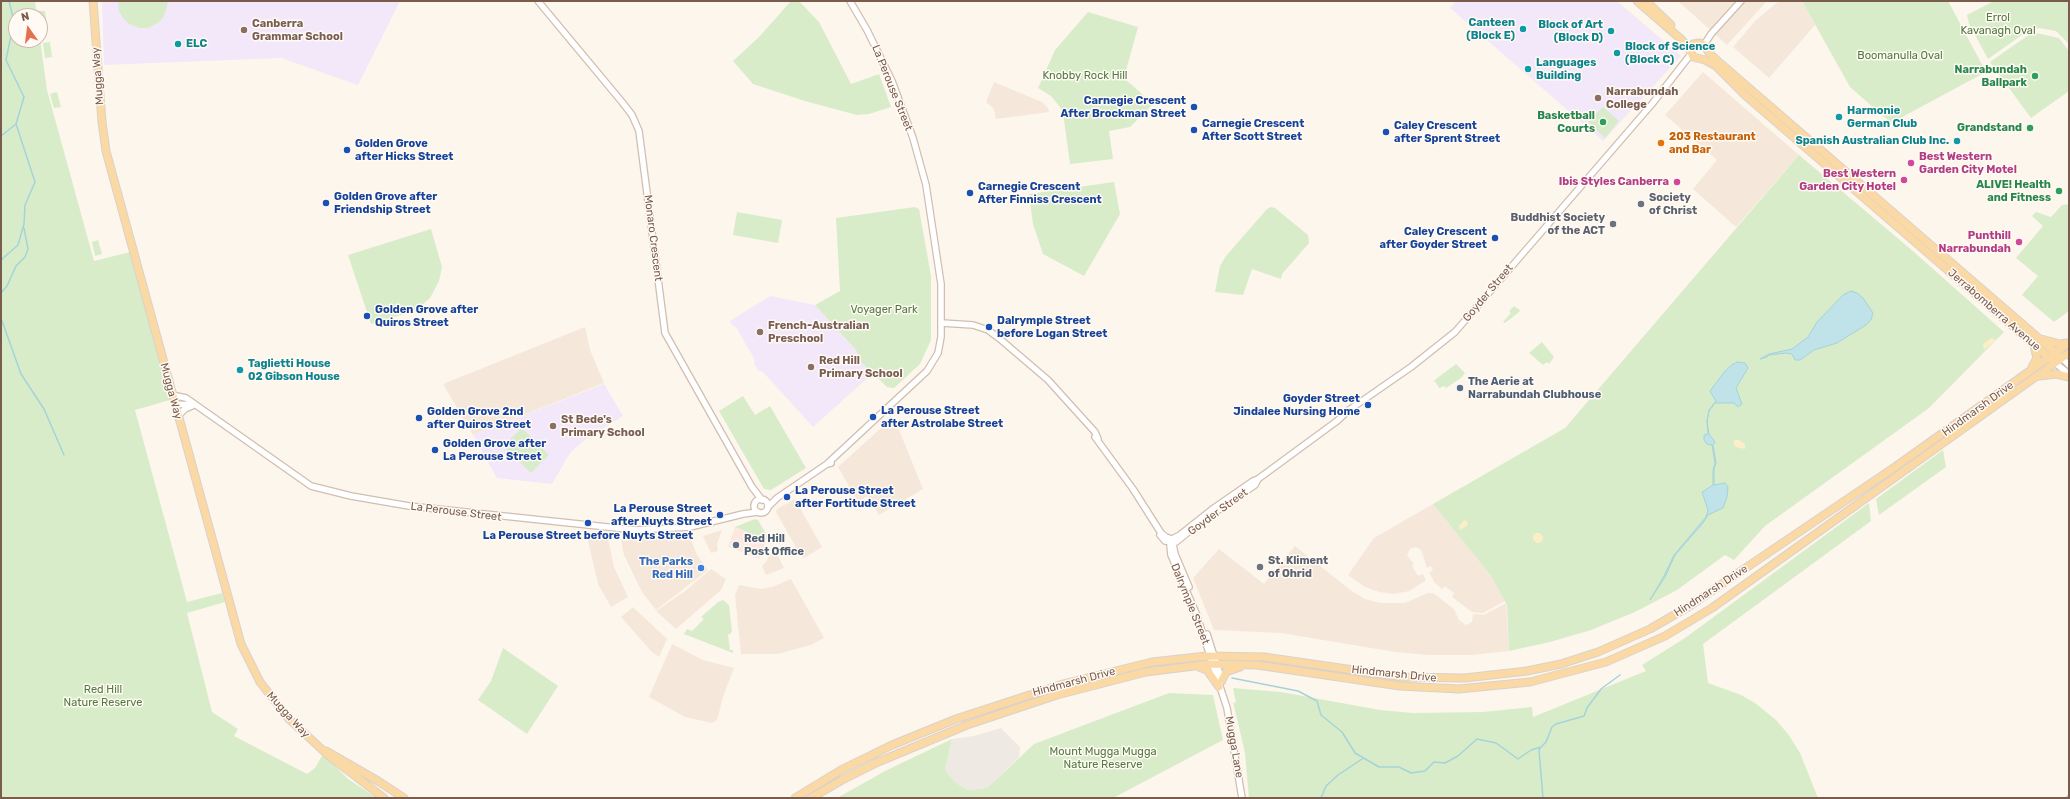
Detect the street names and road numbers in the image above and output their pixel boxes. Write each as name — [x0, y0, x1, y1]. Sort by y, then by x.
street label: La Perouse Street — [869, 43, 915, 133]
street label: Mugga Way — [89, 47, 107, 105]
street label: Monaro Crescent — [641, 194, 665, 282]
street label: Goyder Street — [1460, 262, 1516, 324]
street label: Jerrabomberra Avenue — [1945, 266, 2043, 354]
street label: Mugga Way — [157, 361, 185, 421]
street label: Hindmarsh Drive — [1940, 379, 2016, 439]
street label: Goyder Street — [1185, 486, 1251, 538]
street label: La Perouse Street — [410, 500, 502, 524]
street label: Dalrymple Street — [1168, 562, 1212, 646]
street label: Hindmarsh Drive — [1672, 562, 1750, 620]
street label: Hindmarsh Drive — [1351, 663, 1437, 685]
street label: Hindmarsh Drive — [1031, 665, 1117, 699]
street label: Mugga Way — [264, 689, 312, 741]
street label: Mugga Lane — [1222, 715, 1246, 779]

